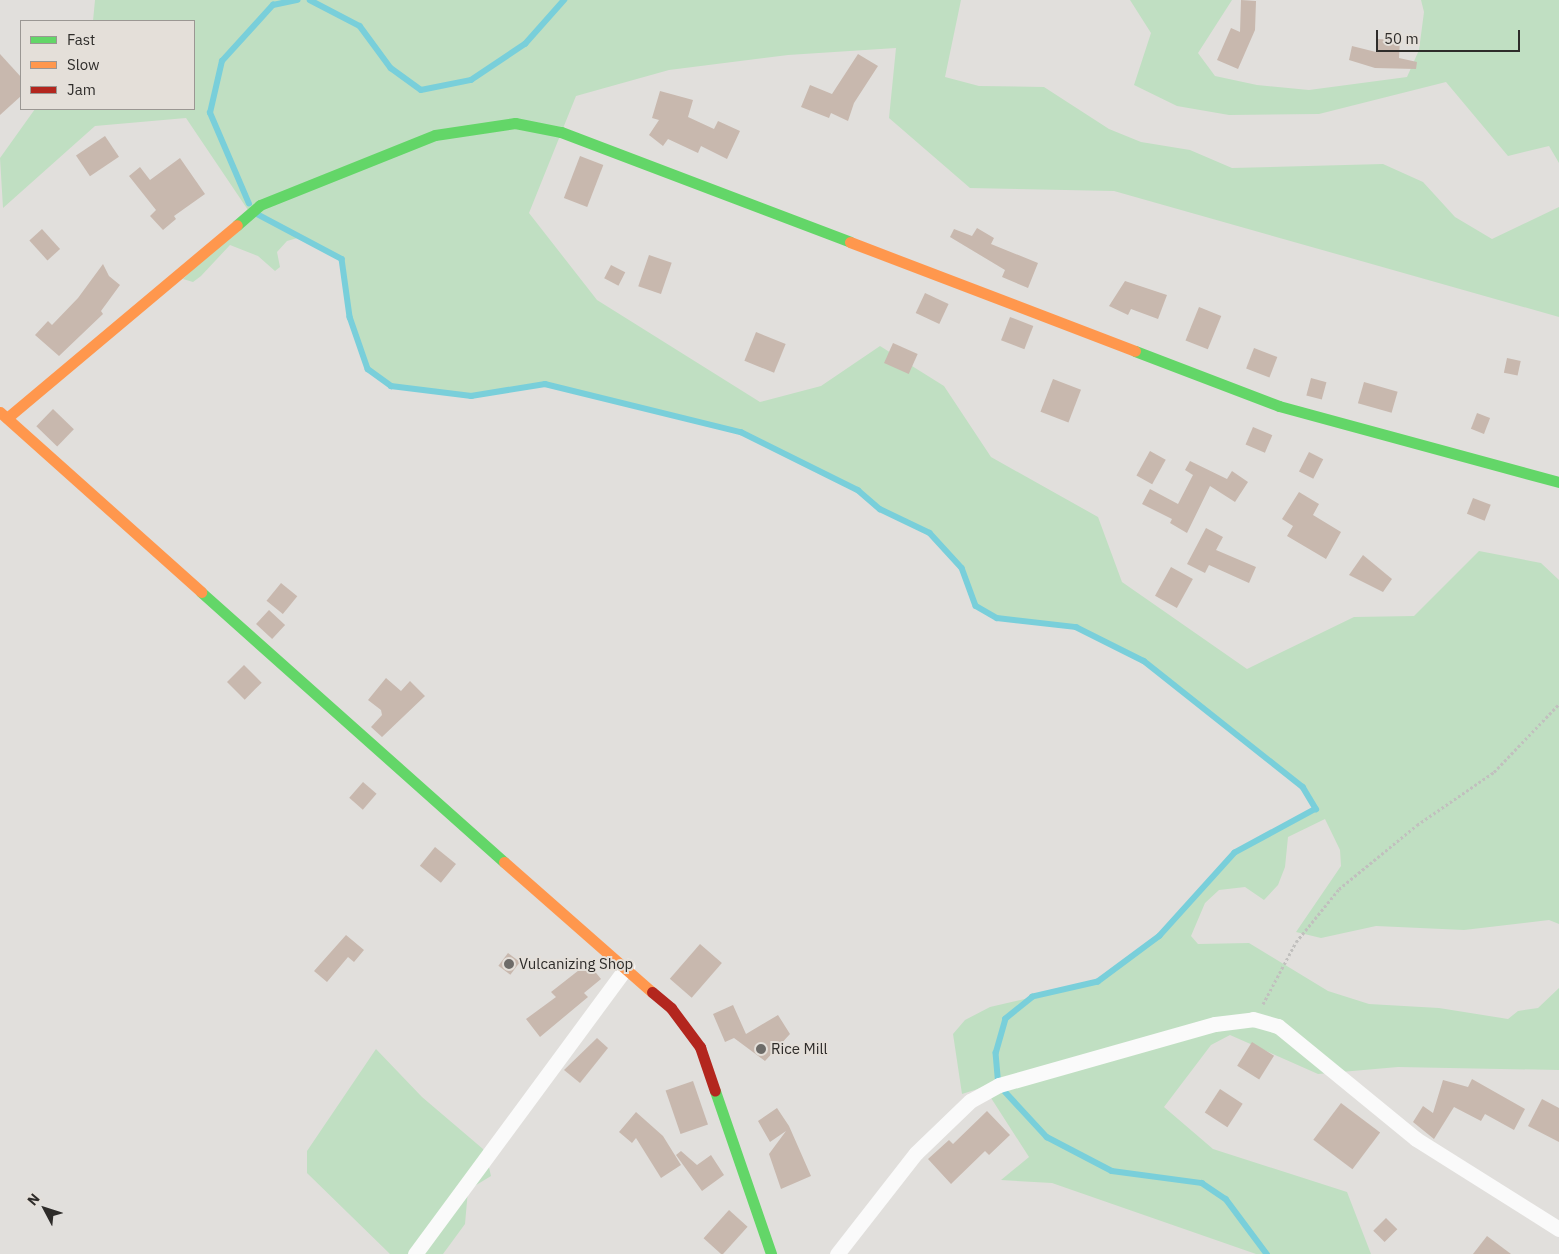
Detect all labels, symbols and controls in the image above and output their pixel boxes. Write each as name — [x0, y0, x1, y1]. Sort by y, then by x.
legend — [20, 20, 195, 110]
scale bar — [1379, 20, 1523, 52]
text: 50 m — [1384, 29, 1419, 48]
text: Fast — [67, 30, 95, 49]
text: Slow — [67, 55, 100, 74]
text: Jam — [67, 80, 96, 99]
place label: Vulcanizing Shop — [519, 955, 633, 973]
marker: Vulcanizing Shop — [503, 958, 515, 970]
place label: Rice Mill — [771, 1040, 828, 1058]
marker: Rice Mill — [755, 1043, 767, 1055]
north arrow — [20, 1184, 70, 1234]
text: N — [23, 1190, 44, 1209]

